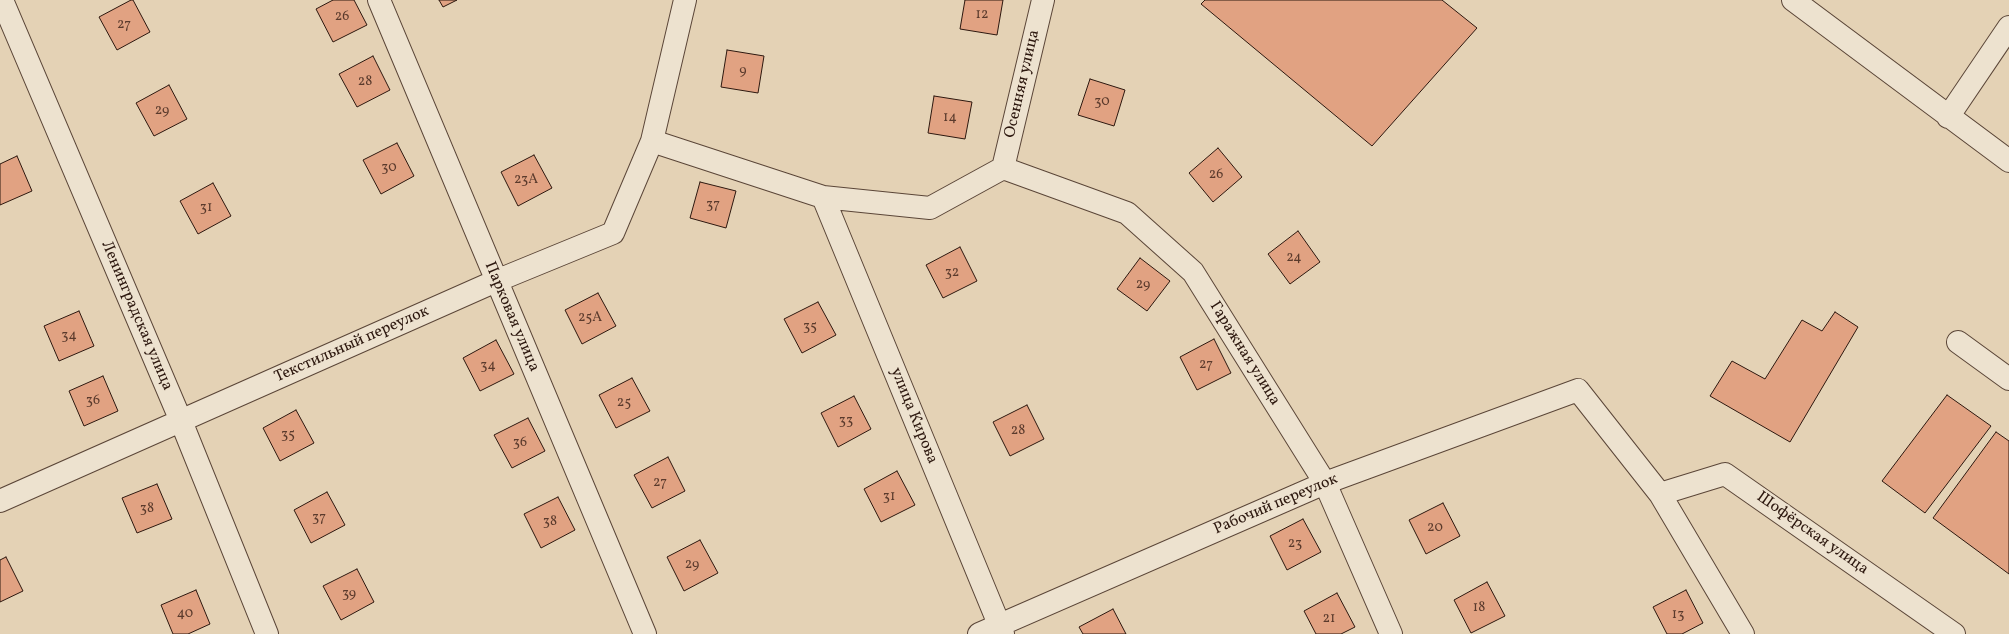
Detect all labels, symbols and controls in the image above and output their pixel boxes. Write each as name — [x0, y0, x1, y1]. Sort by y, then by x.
house number: 12 — [976, 7, 988, 23]
house number: 26 — [335, 9, 349, 25]
house number: 27 — [117, 17, 131, 33]
street label: Осенняя улица — [1001, 28, 1045, 140]
house number: 9 — [739, 63, 747, 79]
house number: 28 — [358, 74, 372, 90]
house number: 30 — [1094, 94, 1110, 110]
house number: 29 — [155, 103, 169, 119]
house number: 14 — [943, 110, 957, 126]
house number: 30 — [381, 160, 397, 176]
house number: 26 — [1209, 167, 1223, 183]
house number: 23А — [514, 172, 538, 188]
house number: 37 — [706, 197, 720, 213]
house number: 31 — [200, 200, 212, 216]
street label: Ленинградская улица — [96, 238, 176, 394]
house number: 24 — [1286, 250, 1302, 266]
street label: Парковая улица — [479, 259, 543, 375]
house number: 32 — [945, 265, 959, 281]
house number: 29 — [1136, 277, 1150, 293]
street label: Гаражная улица — [1204, 298, 1284, 410]
street label: Текстильный переулок — [272, 302, 432, 388]
house number: 25А — [578, 310, 602, 326]
house number: 35 — [803, 319, 817, 335]
house number: 34 — [61, 328, 77, 344]
house number: 27 — [1199, 357, 1213, 373]
house number: 34 — [480, 358, 496, 374]
street label: улица Кирова — [885, 365, 941, 467]
house number: 36 — [86, 393, 100, 409]
house number: 25 — [617, 395, 631, 411]
house number: 33 — [839, 413, 853, 429]
house number: 28 — [1011, 423, 1025, 439]
house number: 35 — [281, 427, 295, 443]
house number: 36 — [513, 435, 527, 451]
street label: Рабочий переулок — [1211, 470, 1341, 540]
house number: 27 — [653, 475, 667, 491]
street label: Шофёрская улица — [1752, 488, 1872, 580]
house number: 31 — [883, 489, 895, 505]
house number: 38 — [140, 501, 154, 517]
house number: 37 — [312, 510, 326, 526]
house number: 38 — [543, 514, 557, 530]
house number: 20 — [1427, 520, 1443, 536]
house number: 23 — [1288, 536, 1302, 552]
house number: 29 — [685, 557, 699, 573]
house number: 39 — [342, 586, 356, 602]
house number: 18 — [1473, 600, 1485, 616]
house number: 40 — [177, 606, 193, 622]
house number: 13 — [1672, 607, 1684, 623]
house number: 21 — [1323, 611, 1335, 627]

